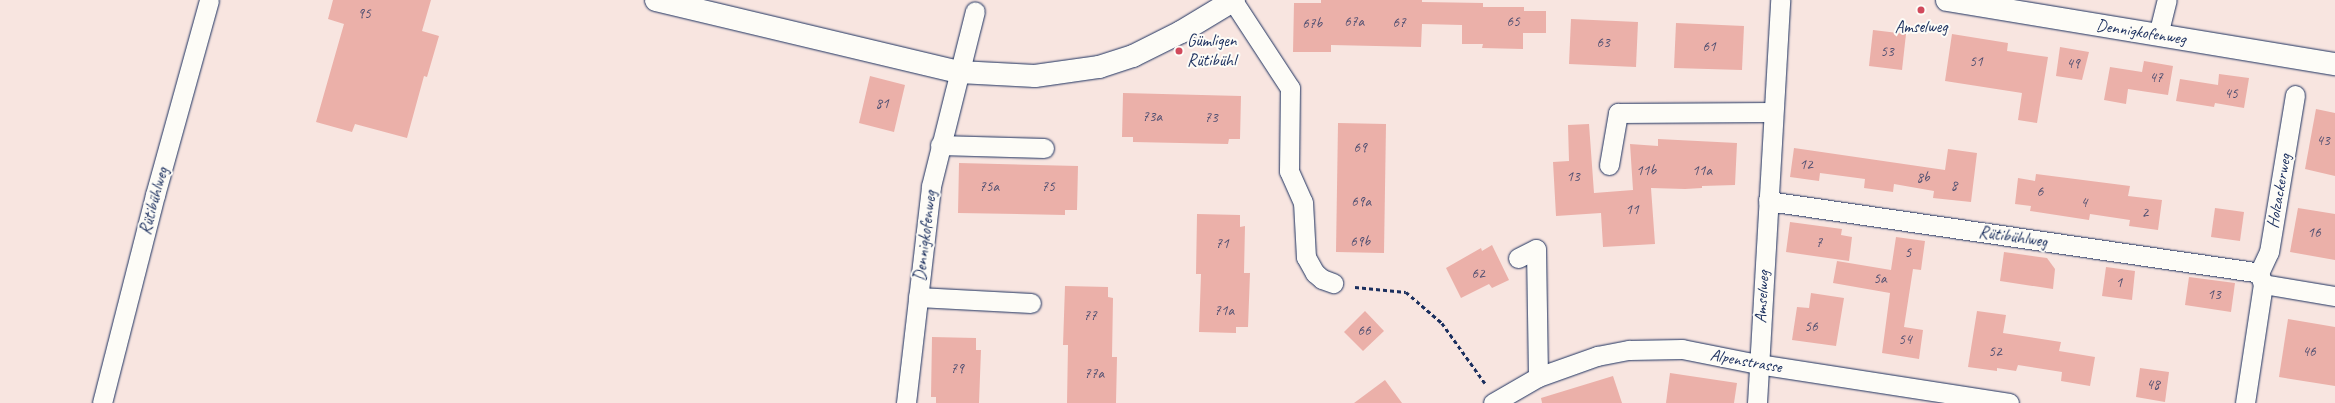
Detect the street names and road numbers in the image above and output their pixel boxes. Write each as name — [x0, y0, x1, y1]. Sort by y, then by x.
street label: Dennigkofenweg — [2095, 15, 2187, 49]
street label: Holzackerweg — [2262, 152, 2296, 230]
street label: Rütibühlweg — [135, 165, 173, 237]
street label: Dennigkofenweg — [909, 190, 941, 282]
street label: Rütibühlweg — [1977, 222, 2049, 252]
street label: Amselweg — [1750, 270, 1774, 324]
street label: Alpenstrasse — [1709, 345, 1783, 377]

